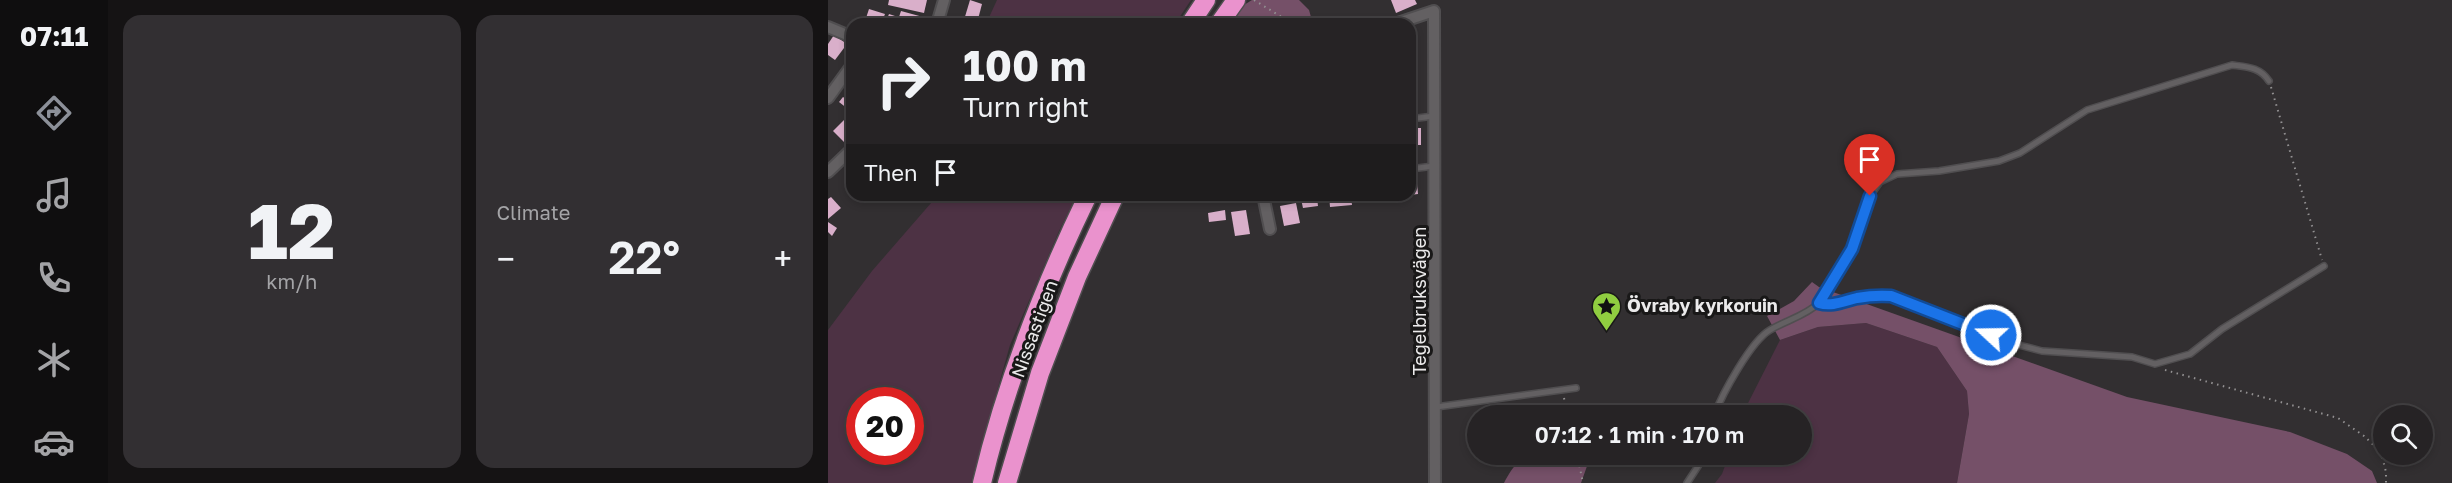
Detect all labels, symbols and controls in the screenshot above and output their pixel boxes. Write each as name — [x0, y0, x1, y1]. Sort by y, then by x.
text: 07:11 — [20, 20, 88, 52]
text: 100 m — [963, 40, 1086, 90]
icon: right — [864, 42, 942, 120]
text: Turn right — [963, 91, 1089, 123]
icon: directions — [33, 92, 75, 134]
pin — [1844, 134, 1895, 196]
icon: arrive — [1853, 143, 1886, 176]
icon: arrive — [929, 156, 962, 189]
text: Then — [864, 159, 917, 186]
icon: music — [33, 174, 75, 216]
text: 12 — [248, 183, 336, 276]
text: Climate — [497, 200, 570, 224]
street label: Tegelbruksvägen — [1408, 227, 1430, 375]
text: 22° — [609, 230, 680, 284]
text: − — [497, 239, 515, 278]
text: + — [774, 239, 792, 278]
icon: phone — [33, 257, 75, 299]
text: km/h — [266, 269, 317, 293]
street label: Nissastigen — [1006, 277, 1062, 380]
place icon: Övraby kyrkoruin — [1590, 290, 1622, 332]
place label: Övraby kyrkoruin — [1627, 294, 1778, 316]
position arrow — [1959, 303, 2023, 367]
icon: climate — [33, 339, 75, 381]
speed limit sign: 20 — [846, 387, 924, 465]
map controls — [2373, 405, 2433, 465]
button: search — [2373, 405, 2433, 465]
icon: car — [33, 421, 75, 463]
text: 07:12 · 1 min · 170 m — [1535, 421, 1744, 448]

